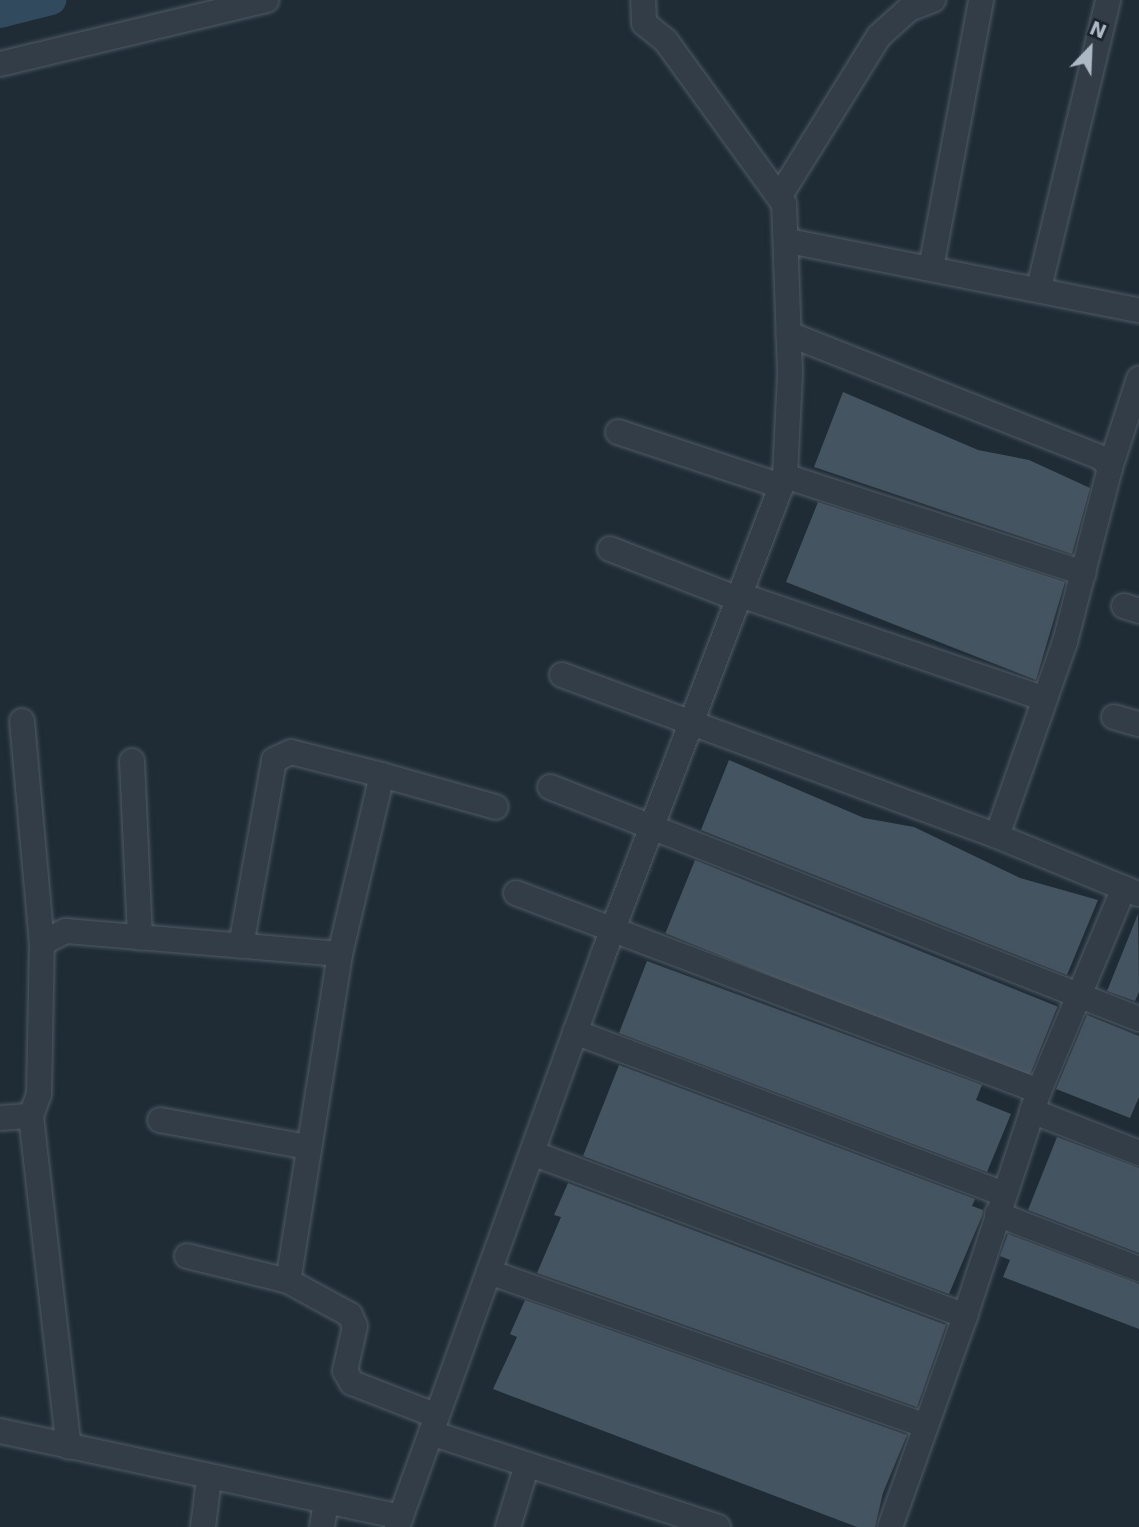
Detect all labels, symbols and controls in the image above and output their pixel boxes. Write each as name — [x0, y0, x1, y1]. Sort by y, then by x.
north arrow — [1055, 14, 1125, 84]
text: N — [1087, 16, 1110, 43]

